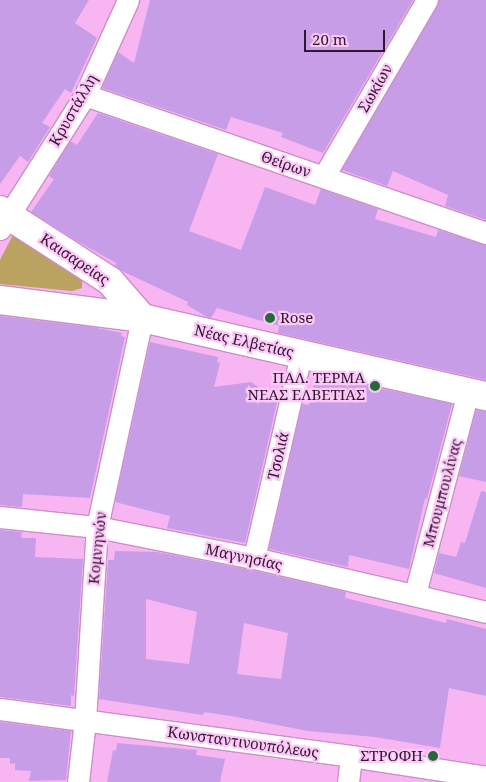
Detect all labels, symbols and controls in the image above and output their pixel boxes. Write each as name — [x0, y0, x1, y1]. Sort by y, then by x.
scale bar — [306, 20, 387, 52]
text: 20 m — [312, 29, 347, 49]
street label: Σωκίων — [354, 61, 396, 115]
street label: Κρυστάλλη — [45, 71, 101, 149]
street label: Θείρων — [259, 147, 313, 181]
street label: Καισαρείας — [37, 229, 113, 289]
place label: Rose — [280, 309, 313, 327]
marker: Rose — [264, 312, 276, 324]
street label: Νέας Ελβετίας — [193, 321, 295, 361]
place label: ΠΑΛ. ΤΕΡΜΑ ΝΕΑΣ ΕΛΒΕΤΙΑΣ — [248, 368, 365, 403]
marker: ΠΑΛ. ΤΕΡΜΑ ΝΕΑΣ ΕΛΒΕΤΙΑΣ — [369, 380, 381, 392]
street label: Τσολιά — [264, 430, 292, 482]
street label: Μπουμπουλίνας — [419, 437, 465, 549]
street label: Κομνηνών — [84, 511, 110, 585]
street label: Μαγνησίας — [204, 540, 284, 574]
street label: Κωνσταντινουπόλεως — [166, 722, 320, 762]
place label: ΣΤΡΟΦΗ — [360, 747, 423, 765]
marker: ΣΤΡΟΦΗ — [427, 750, 439, 762]

